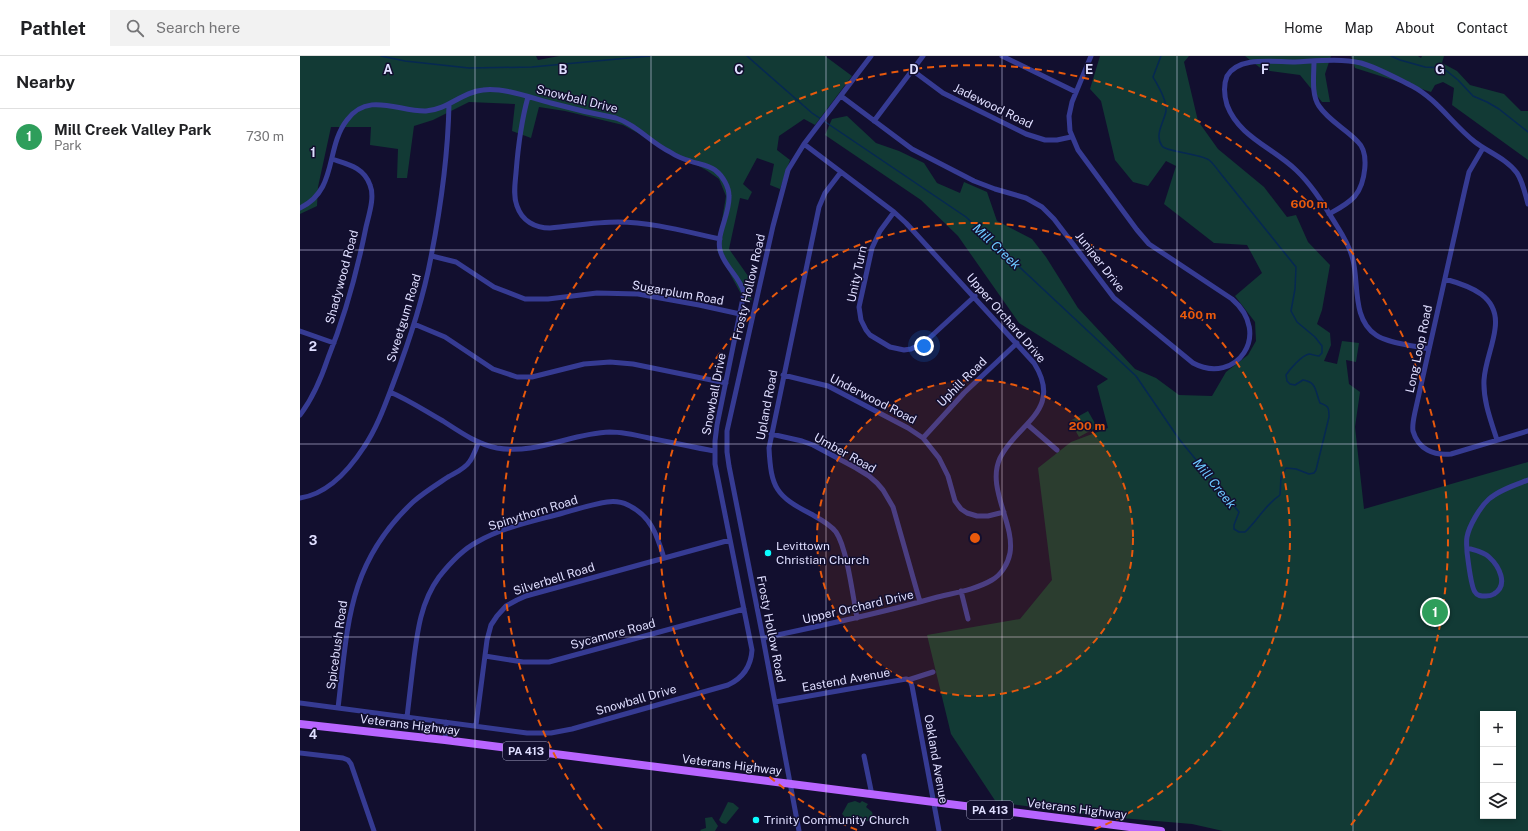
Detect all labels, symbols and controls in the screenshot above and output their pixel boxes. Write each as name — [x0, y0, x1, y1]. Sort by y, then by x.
search box — [110, 10, 390, 46]
text: Pathlet — [20, 17, 86, 39]
icon: search — [124, 17, 146, 39]
text: Search here — [156, 19, 240, 36]
text: Home — [1284, 20, 1323, 36]
text: Map — [1345, 20, 1373, 36]
text: About — [1395, 20, 1435, 36]
text: Contact — [1457, 20, 1508, 36]
text: A — [383, 62, 393, 77]
text: B — [559, 62, 568, 77]
text: C — [734, 62, 744, 77]
text: D — [909, 62, 919, 77]
text: E — [1085, 62, 1093, 77]
text: F — [1261, 62, 1269, 77]
text: G — [1435, 62, 1445, 77]
text: Nearby — [16, 72, 75, 92]
street label: Jadewood Road — [951, 81, 1035, 131]
street label: Snowball Drive — [535, 82, 619, 116]
text: Mill Creek Valley Park — [54, 121, 211, 138]
text: 1 — [26, 129, 32, 144]
text: 730 m — [246, 129, 284, 144]
text: Park — [54, 138, 82, 153]
text: 1 — [310, 145, 316, 160]
text: 600 m — [1291, 197, 1328, 211]
water label: Mill Creek — [970, 221, 1024, 272]
street label: Shadywood Road — [323, 229, 361, 325]
street label: Juniper Drive — [1072, 229, 1128, 295]
street label: Frosty Hollow Road — [730, 233, 768, 341]
street label: Unity Turn — [844, 244, 870, 304]
street label: Upper Orchard Drive — [963, 270, 1049, 366]
street label: Sweetgum Road — [384, 272, 424, 364]
street label: Sugarplum Road — [631, 278, 725, 308]
street label: Long Loop Road — [1403, 304, 1435, 394]
text: 400 m — [1180, 308, 1217, 322]
your location — [914, 336, 934, 356]
text: 2 — [309, 339, 317, 354]
street label: Snowball Drive — [699, 352, 729, 436]
street label: Uphill Road — [934, 354, 990, 410]
street label: Upland Road — [753, 369, 781, 441]
street label: Underwood Road — [827, 371, 919, 427]
text: 200 m — [1069, 419, 1105, 433]
street label: Umber Road — [812, 430, 878, 476]
water label: Mill Creek — [1190, 455, 1239, 511]
street label: Spinythorn Road — [487, 493, 579, 533]
centre of rings — [968, 531, 982, 545]
text: 3 — [309, 533, 318, 548]
place label: Levittown Christian Church — [776, 539, 869, 567]
marker: Levittown Christian Church — [763, 548, 773, 558]
street label: Silverbell Road — [512, 560, 596, 598]
street label: Frosty Hollow Road — [754, 574, 788, 684]
street label: Upper Orchard Drive — [801, 587, 915, 627]
pin: 1 — [1422, 597, 1448, 627]
street label: Spicebush Road — [324, 600, 350, 690]
street label: Sycamore Road — [569, 616, 657, 652]
street label: Eastend Avenue — [801, 665, 891, 695]
street label: Snowball Drive — [594, 682, 678, 718]
map controls — [1480, 711, 1516, 819]
button: + — [1480, 711, 1516, 747]
street label: Veterans Highway — [359, 712, 461, 738]
street label: Oakland Avenue — [921, 713, 951, 805]
text: 4 — [309, 727, 318, 742]
road number: PA 413 — [503, 742, 549, 760]
button: − — [1480, 747, 1516, 783]
street label: Veterans Highway — [681, 752, 783, 778]
button: layers — [1480, 783, 1516, 819]
street label: Veterans Highway — [1026, 796, 1128, 822]
road number: PA 413 — [967, 801, 1013, 819]
place label: Trinity Community Church — [764, 813, 909, 827]
marker: Trinity Community Church — [751, 815, 761, 825]

